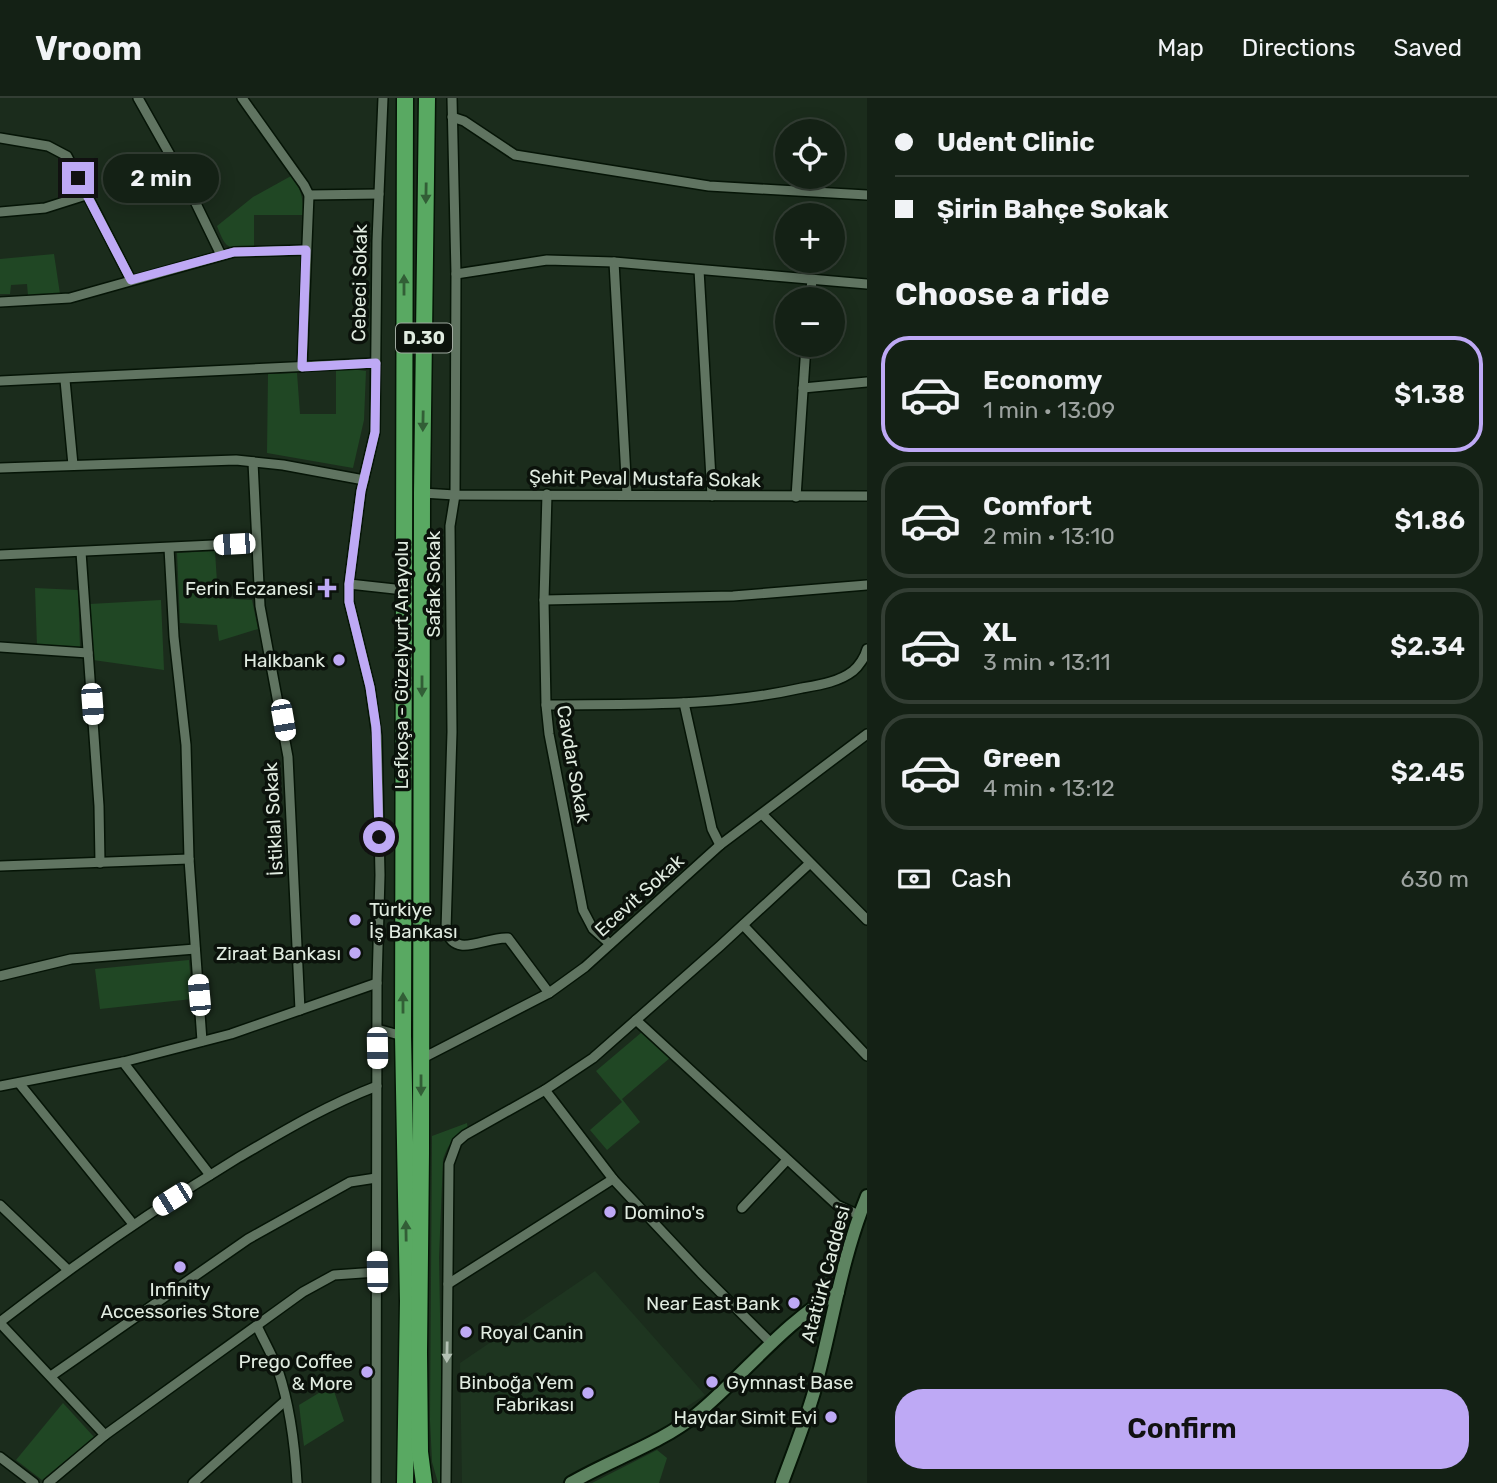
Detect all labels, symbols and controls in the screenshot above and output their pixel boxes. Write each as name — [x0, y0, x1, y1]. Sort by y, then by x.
text: Vroom — [35, 29, 142, 68]
text: Map — [1157, 34, 1204, 62]
text: Directions — [1242, 34, 1355, 62]
text: Saved — [1393, 34, 1462, 62]
map controls — [775, 119, 845, 357]
button: locate — [775, 119, 845, 189]
text: Udent Clinic — [937, 127, 1095, 158]
callout: 2 min — [102, 154, 218, 202]
route end — [62, 162, 94, 194]
text: 2 min — [130, 164, 192, 192]
one-way arrow — [420, 182, 432, 204]
text: Şirin Bahçe Sokak — [937, 194, 1169, 225]
button: + — [775, 203, 845, 273]
street label: Cebeci Sokak — [347, 224, 372, 342]
one-way arrow — [398, 274, 410, 296]
text: Choose a ride — [895, 275, 1109, 313]
button: − — [775, 287, 845, 357]
road number: D.30 — [396, 324, 452, 352]
icon: car — [899, 363, 962, 426]
text: Economy — [983, 365, 1102, 396]
text: $1.38 — [1394, 379, 1465, 410]
text: 1 min · 13:09 — [983, 396, 1115, 424]
one-way arrow — [417, 410, 429, 432]
street label: Şehit Peval Mustafa Sokak — [529, 465, 761, 492]
icon: car — [899, 489, 962, 552]
text: Comfort — [983, 491, 1092, 522]
text: $1.86 — [1395, 505, 1465, 536]
text: 2 min · 13:10 — [983, 522, 1115, 550]
street label: Safak Sokak — [422, 530, 445, 637]
car — [213, 532, 256, 556]
street label: Lefkoşa - Güzelyurt Anayolu — [390, 541, 413, 789]
place label: Ferin Eczanesi — [185, 577, 313, 600]
marker: Ferin Eczanesi — [319, 580, 335, 596]
icon: car — [899, 615, 962, 678]
text: XL — [983, 617, 1016, 648]
text: $2.34 — [1390, 631, 1465, 662]
text: 3 min · 13:11 — [983, 648, 1111, 676]
place label: Halkbank — [243, 649, 325, 672]
marker: Halkbank — [331, 652, 347, 668]
one-way arrow — [416, 676, 428, 698]
car — [81, 682, 104, 726]
car — [270, 697, 297, 743]
street label: Cavdar Sokak — [552, 703, 595, 825]
icon: car — [899, 741, 962, 804]
text: Green — [983, 743, 1061, 774]
text: $2.45 — [1391, 757, 1465, 788]
street label: İstiklal Sokak — [259, 761, 288, 876]
text: 4 min · 13:12 — [983, 774, 1115, 802]
route start — [363, 821, 395, 853]
street label: Ecevit Sokak — [590, 849, 689, 941]
icon: cash — [895, 860, 933, 898]
text: Cash — [951, 863, 1012, 894]
text: 630 m — [1401, 865, 1469, 893]
place label: Türkiye İş Bankası — [369, 898, 458, 943]
marker: Türkiye İş Bankası — [347, 912, 363, 928]
place label: Ziraat Bankası — [216, 942, 341, 965]
marker: Ziraat Bankası — [347, 945, 363, 961]
car — [187, 973, 212, 1017]
one-way arrow — [397, 992, 409, 1014]
car — [367, 1027, 388, 1069]
one-way arrow — [415, 1075, 427, 1097]
car — [149, 1179, 196, 1219]
place label: Domino's — [624, 1201, 705, 1224]
street label: Atatürk Caddesi — [796, 1203, 855, 1345]
marker: Domino's — [602, 1204, 618, 1220]
one-way arrow — [400, 1219, 412, 1241]
car — [367, 1251, 388, 1293]
marker: Infinity Accessories Store — [172, 1259, 188, 1275]
place label: Infinity Accessories Store — [100, 1278, 260, 1323]
place label: Near East Bank — [646, 1292, 780, 1315]
marker: Near East Bank — [786, 1295, 802, 1311]
place label: Royal Canin — [480, 1321, 584, 1344]
marker: Royal Canin — [458, 1324, 474, 1340]
one-way arrow — [441, 1342, 453, 1364]
place label: Prego Coffee & More — [239, 1350, 353, 1395]
marker: Prego Coffee & More — [359, 1364, 375, 1380]
place label: Binboğa Yem Fabrikası — [459, 1371, 574, 1416]
place label: Gymnast Base — [726, 1371, 854, 1394]
marker: Gymnast Base — [704, 1374, 720, 1390]
marker: Binboğa Yem Fabrikası — [580, 1385, 596, 1401]
button: Confirm — [895, 1389, 1469, 1469]
place label: Haydar Simit Evi — [673, 1406, 817, 1429]
marker: Haydar Simit Evi — [823, 1409, 839, 1425]

